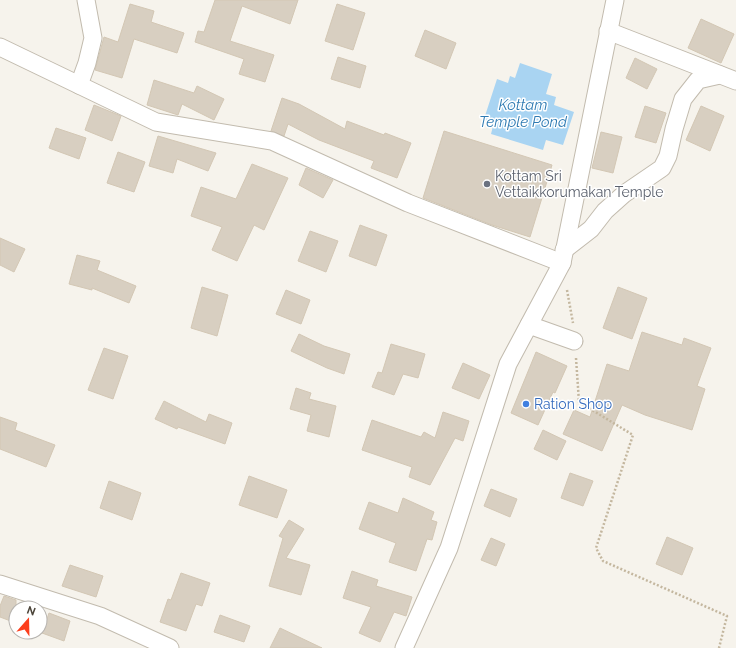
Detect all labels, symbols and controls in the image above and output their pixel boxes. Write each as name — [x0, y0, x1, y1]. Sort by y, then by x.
water label: Kottam Temple Pond — [479, 96, 568, 131]
place label: Kottam Sri Vettaikkorumakan Temple — [495, 168, 663, 200]
marker: Kottam Sri Vettaikkorumakan Temple — [482, 179, 492, 189]
place label: Ration Shop — [534, 396, 612, 412]
marker: Ration Shop — [521, 399, 531, 409]
north arrow — [8, 600, 48, 640]
text: N — [25, 604, 37, 619]

